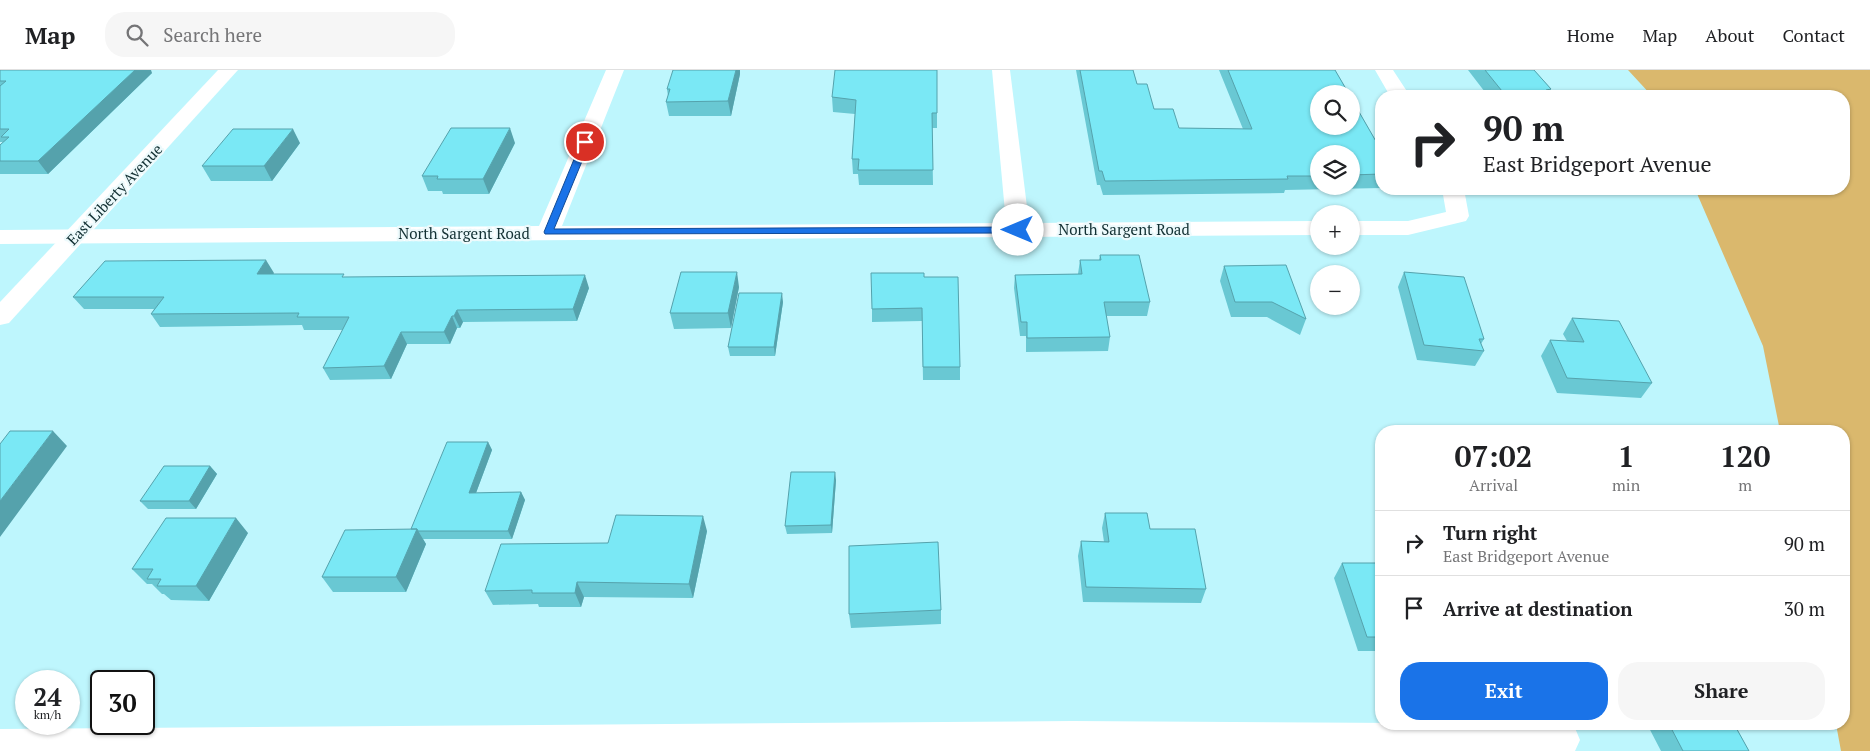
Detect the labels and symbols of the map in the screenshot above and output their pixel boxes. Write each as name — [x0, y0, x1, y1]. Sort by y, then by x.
pin — [564, 121, 606, 163]
street label: East Liberty Avenue — [62, 139, 166, 249]
position arrow — [991, 203, 1043, 255]
street label: North Sargent Road — [1058, 219, 1190, 239]
street label: North Sargent Road — [398, 223, 530, 243]
speed limit sign: 30 — [90, 670, 155, 735]

